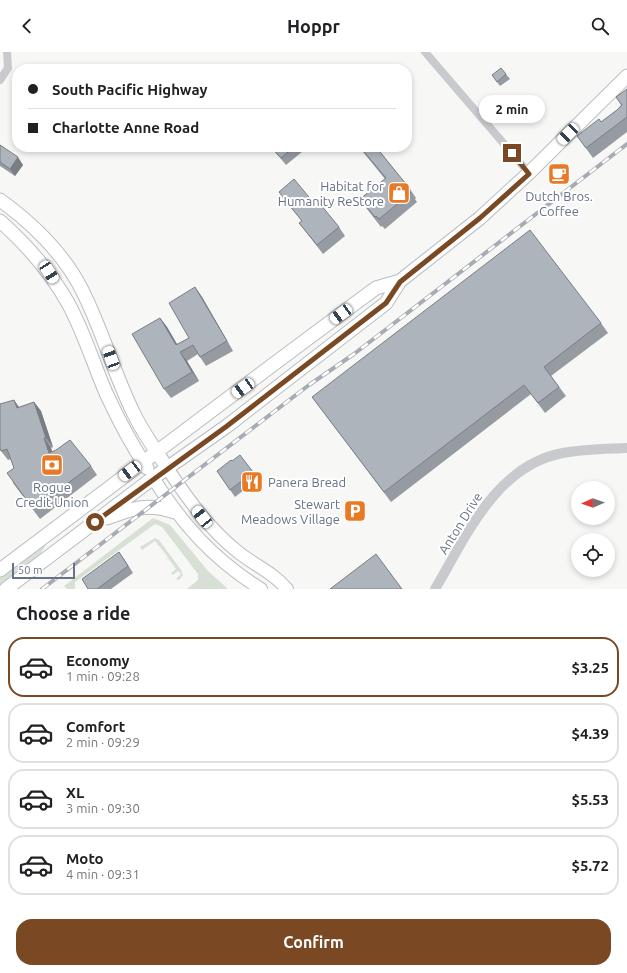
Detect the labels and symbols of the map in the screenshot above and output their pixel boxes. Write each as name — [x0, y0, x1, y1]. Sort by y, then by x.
callout: 2 min — [479, 95, 545, 123]
car — [555, 121, 581, 147]
route end — [503, 144, 521, 162]
cafe icon: Dutch Bros. Coffee — [546, 161, 572, 187]
place label: Habitat for Humanity ReStore — [278, 179, 384, 208]
shop icon: Habitat for Humanity ReStore — [386, 180, 412, 206]
place label: Dutch Bros. Coffee — [525, 189, 593, 218]
car — [37, 259, 61, 285]
car — [328, 302, 354, 326]
car — [101, 345, 121, 371]
car — [230, 376, 256, 400]
bank icon: Rogue Credit Union — [39, 452, 65, 478]
car — [117, 459, 143, 483]
restaurant icon: Panera Bread — [239, 469, 265, 495]
place label: Panera Bread — [268, 475, 346, 489]
place label: Rogue Credit Union — [15, 480, 89, 509]
north arrow — [571, 481, 615, 525]
street label: Anton Drive — [436, 490, 484, 556]
place label: Stewart Meadows Village — [241, 497, 340, 526]
parking icon: Stewart Meadows Village — [342, 498, 368, 524]
car — [190, 504, 214, 530]
route start — [86, 513, 104, 531]
scale bar — [12, 561, 75, 580]

